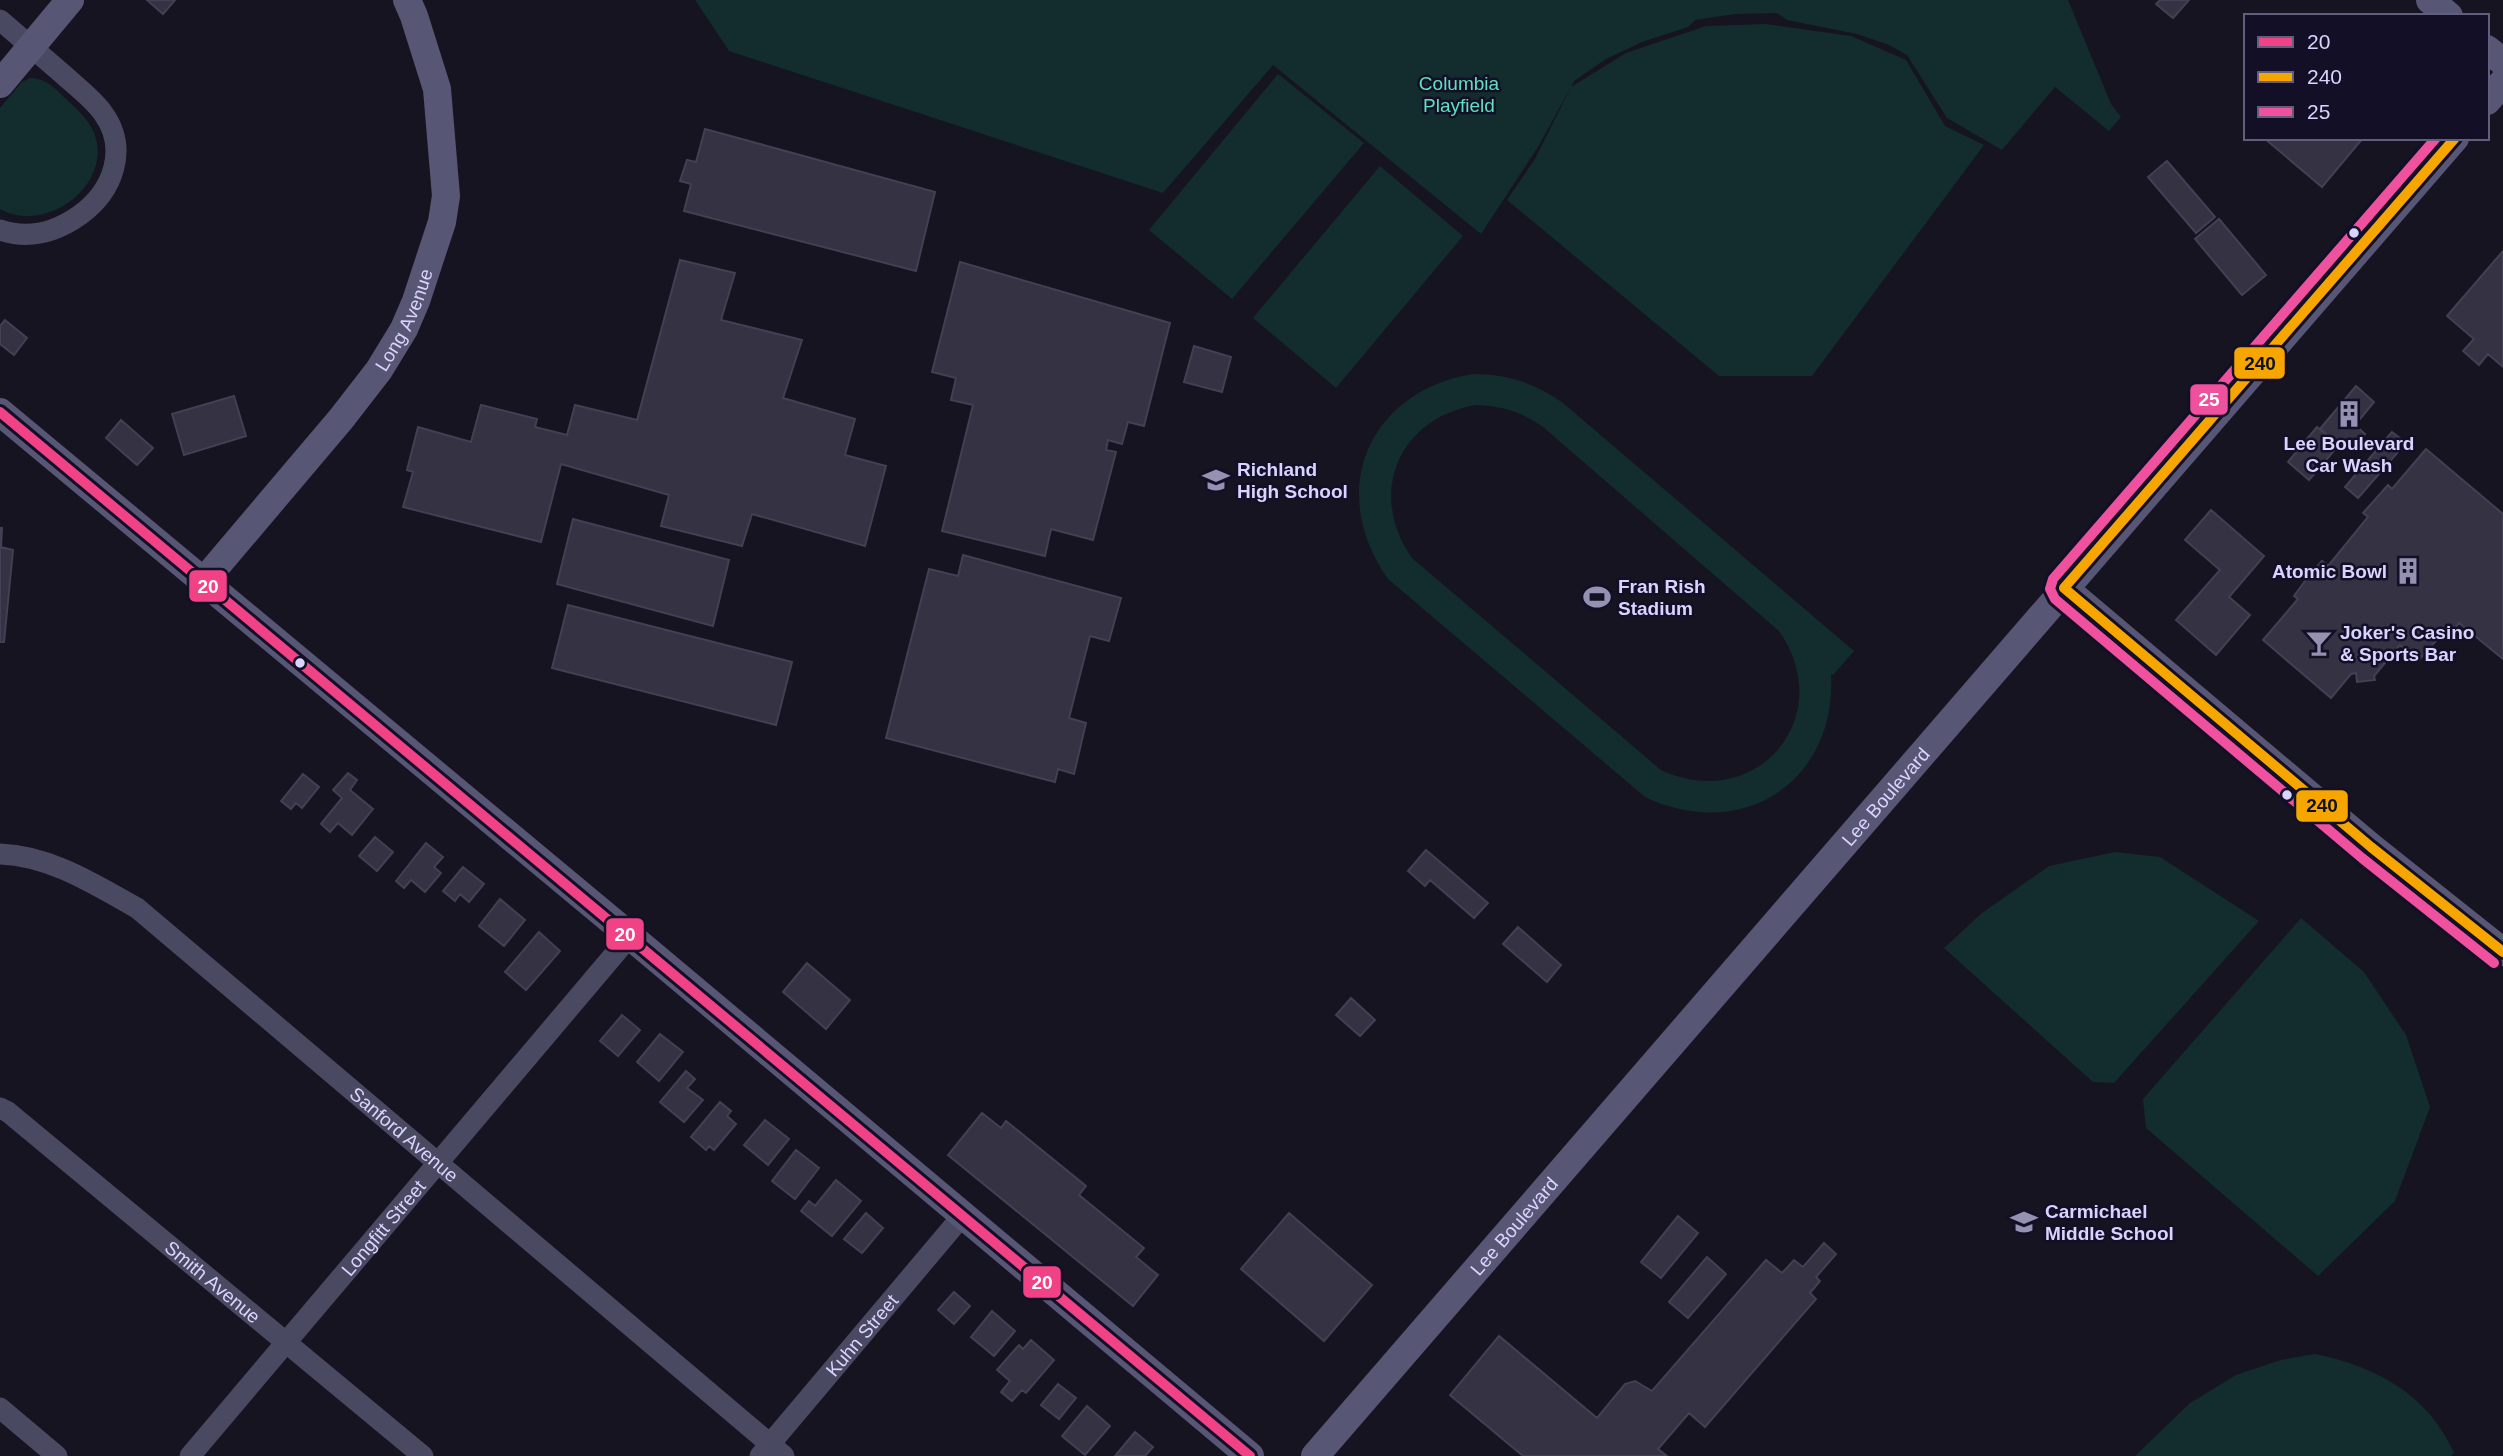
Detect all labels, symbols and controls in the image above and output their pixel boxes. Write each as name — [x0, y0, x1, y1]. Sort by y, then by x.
legend — [2244, 14, 2489, 140]
text: 20 — [2307, 30, 2330, 53]
text: 240 — [2307, 65, 2342, 88]
park label: Columbia Playfield — [1419, 73, 1500, 116]
text: 25 — [2307, 100, 2330, 123]
unlabelled marker — [2347, 226, 2361, 240]
street label: Long Avenue — [371, 266, 437, 375]
line badge: 240 — [2233, 346, 2286, 380]
text: 240 — [2244, 353, 2276, 374]
line badge: 25 — [2189, 383, 2229, 416]
text: 25 — [2198, 389, 2220, 410]
building icon: Lee Boulevard Car Wash — [2334, 399, 2364, 429]
place label: Lee Boulevard Car Wash — [2284, 433, 2414, 476]
place label: Richland High School — [1237, 459, 1348, 502]
school or university icon: Richland High School — [1201, 465, 1231, 495]
building icon: Atomic Bowl — [2393, 556, 2423, 586]
place label: Atomic Bowl — [2272, 561, 2387, 582]
line badge: 20 — [188, 569, 228, 603]
text: 20 — [197, 576, 219, 597]
place label: Fran Rish Stadium — [1618, 576, 1706, 619]
sports icon: Fran Rish Stadium — [1582, 582, 1612, 612]
place label: Joker's Casino & Sports Bar — [2340, 622, 2474, 665]
bar icon: Joker's Casino & Sports Bar — [2304, 628, 2334, 658]
unlabelled marker — [293, 656, 307, 670]
street label: Lee Boulevard — [1838, 744, 1934, 850]
unlabelled marker — [2280, 788, 2294, 802]
line badge: 240 — [2295, 789, 2349, 823]
text: 240 — [2306, 795, 2338, 816]
line badge: 20 — [605, 917, 645, 951]
text: 20 — [614, 924, 636, 945]
street label: Sanford Avenue — [346, 1083, 462, 1186]
street label: Lee Boulevard — [1466, 1173, 1562, 1280]
street label: Longfitt Street — [337, 1176, 430, 1280]
place label: Carmichael Middle School — [2045, 1201, 2174, 1244]
school or university icon: Carmichael Middle School — [2009, 1207, 2039, 1237]
street label: Smith Avenue — [161, 1237, 264, 1328]
line badge: 20 — [1022, 1265, 1062, 1299]
text: 20 — [1031, 1272, 1053, 1293]
street label: Kuhn Street — [822, 1290, 903, 1381]

